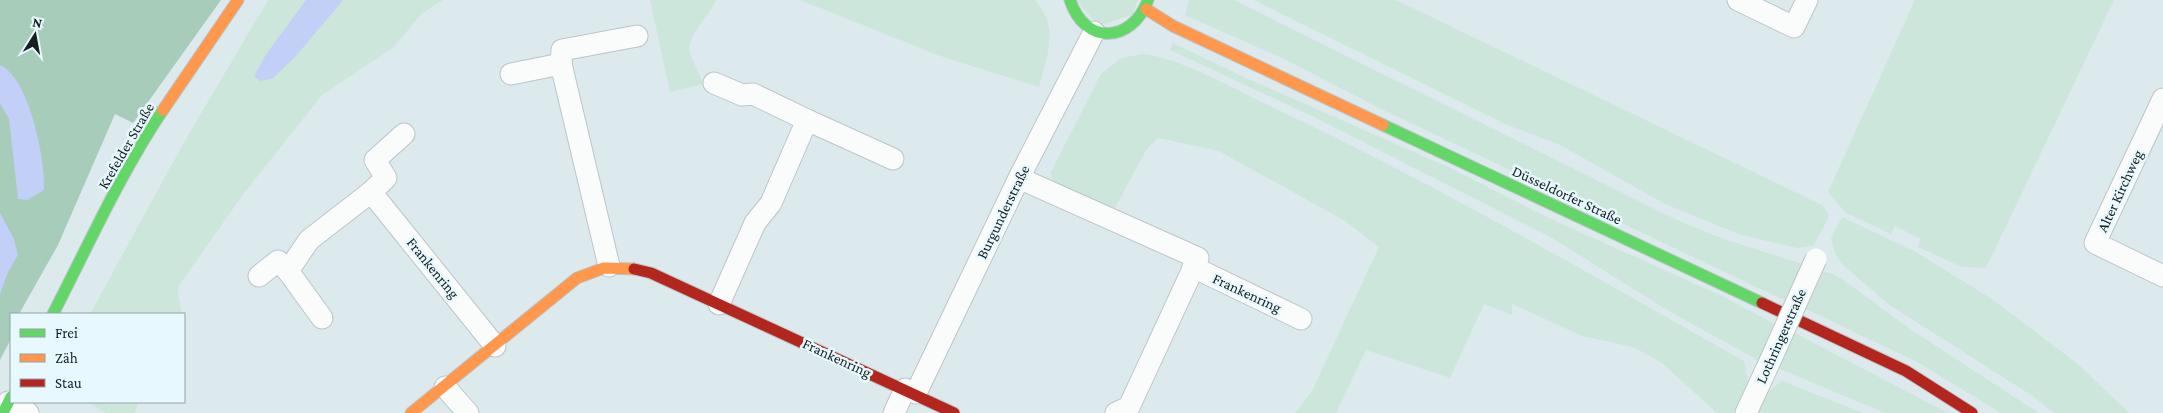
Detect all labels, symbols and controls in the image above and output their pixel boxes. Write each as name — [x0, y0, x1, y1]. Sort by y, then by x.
north arrow — [10, 10, 60, 60]
text: N — [31, 13, 44, 31]
street label: Krefelder Straße — [95, 100, 157, 192]
street label: Alter Kirchweg — [2094, 147, 2147, 235]
street label: Burgunderstraße — [973, 162, 1034, 262]
street label: Düsseldorfer Straße — [1510, 163, 1625, 228]
street label: Frankenring — [403, 234, 462, 302]
street label: Frankenring — [1210, 270, 1284, 317]
street label: Lothringerstraße — [1753, 286, 1810, 386]
legend — [10, 313, 185, 403]
text: Frei — [55, 325, 78, 341]
street label: Frankenring — [800, 335, 874, 382]
text: Zäh — [55, 350, 78, 366]
text: Stau — [55, 375, 82, 391]

